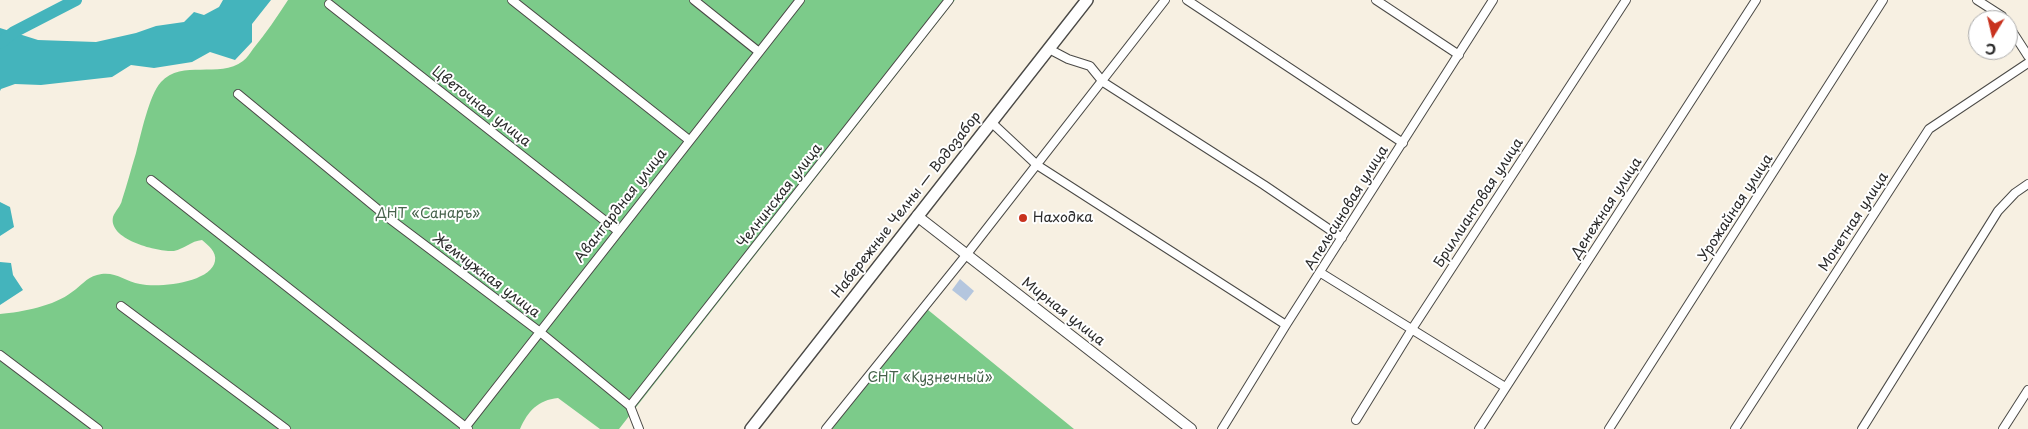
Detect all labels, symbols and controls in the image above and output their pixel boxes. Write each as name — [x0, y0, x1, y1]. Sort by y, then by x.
north arrow — [1968, 10, 2018, 60]
text: С — [1984, 38, 1998, 61]
street label: Цветочная улица — [428, 63, 534, 151]
street label: Набережные Челны — Водозабор — [829, 108, 985, 302]
street label: Бриллиантовая улица — [1431, 135, 1527, 271]
street label: Челнинская улица — [734, 140, 826, 252]
street label: Апельсиновая улица — [1302, 143, 1392, 273]
street label: Авангардная улица — [571, 146, 671, 266]
street label: Урожайная улица — [1695, 151, 1777, 265]
street label: Денежная улица — [1568, 154, 1646, 262]
street label: Монетная улица — [1816, 169, 1892, 275]
park label: ДНТ «Санаръ» — [376, 206, 480, 222]
place label: Находка — [1033, 210, 1093, 226]
marker: Находка — [1017, 212, 1029, 224]
street label: Жемчужная улица — [429, 230, 543, 322]
street label: Мирная улица — [1018, 274, 1108, 350]
park label: СНТ «Кузнечный» — [867, 370, 993, 386]

